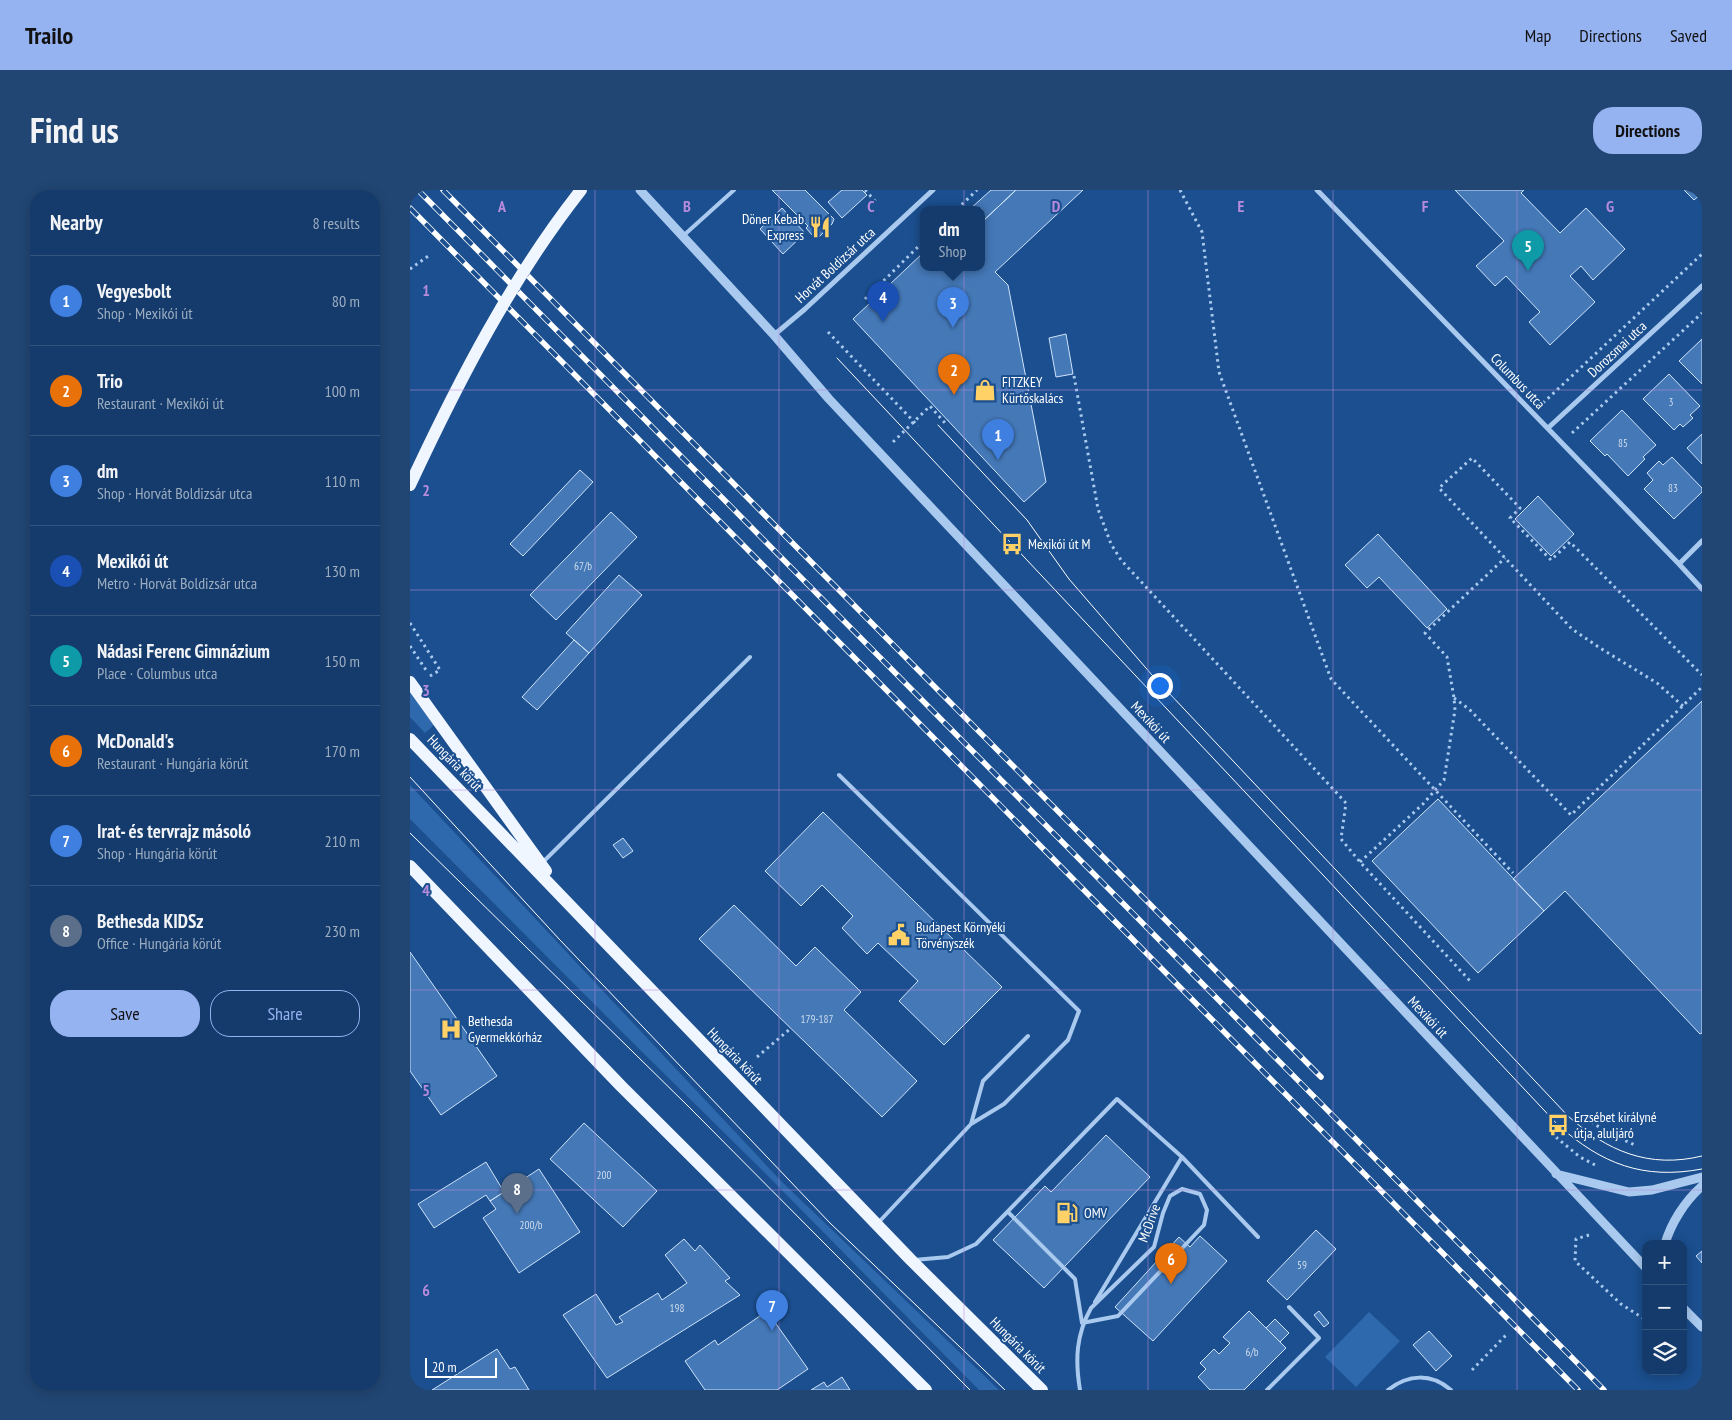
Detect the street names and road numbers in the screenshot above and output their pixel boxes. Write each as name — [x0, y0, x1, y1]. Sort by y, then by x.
street label: Horvát Boldizsár utca — [791, 223, 879, 307]
street label: Dorozsmai utca — [1584, 317, 1650, 381]
street label: Columbus utca — [1487, 349, 1549, 413]
street label: Mexikói út — [1127, 697, 1175, 747]
street label: Hungária körút — [424, 731, 487, 795]
street label: Mexikói út — [1404, 992, 1452, 1042]
street label: Hungária körút — [704, 1024, 767, 1088]
street label: McDrive — [1134, 1201, 1164, 1245]
street label: Hungária körút — [986, 1313, 1050, 1377]

